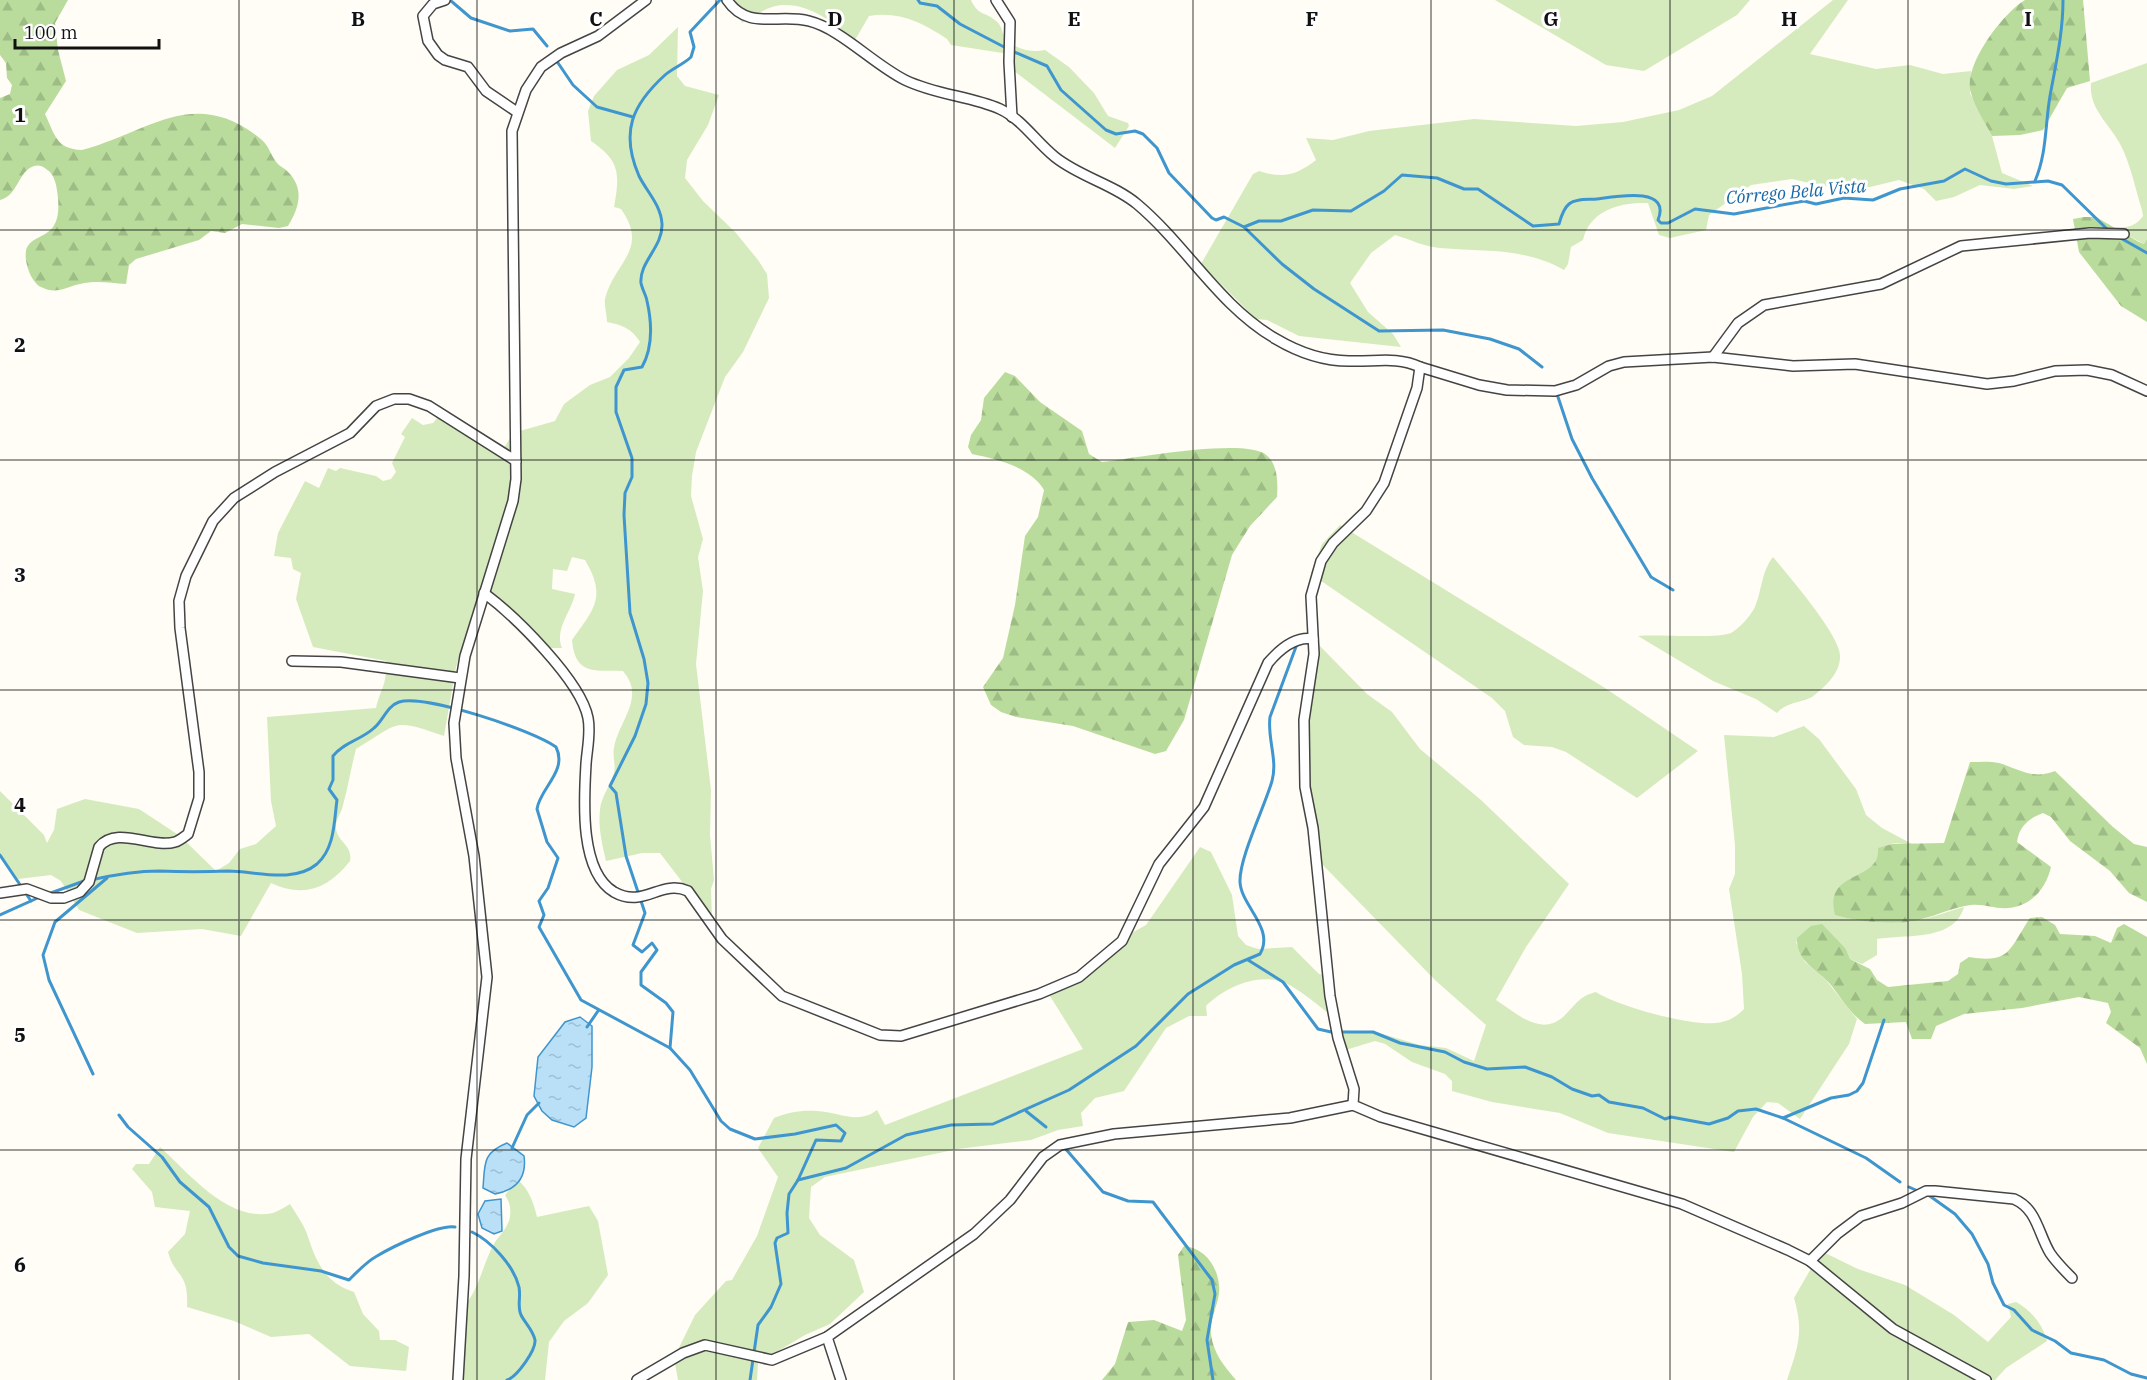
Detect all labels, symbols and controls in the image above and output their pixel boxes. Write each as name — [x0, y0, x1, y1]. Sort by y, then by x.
text: B — [351, 5, 365, 32]
text: C — [589, 5, 603, 32]
text: D — [827, 5, 843, 32]
text: E — [1067, 5, 1081, 32]
text: F — [1306, 5, 1318, 32]
text: G — [1543, 5, 1559, 32]
text: H — [1781, 5, 1797, 32]
text: I — [2024, 5, 2032, 32]
scale bar — [15, 12, 159, 50]
text: 100 m — [24, 21, 78, 44]
text: 1 — [14, 101, 26, 128]
water label: Córrego Bela Vista — [1725, 174, 1867, 209]
text: 2 — [14, 331, 26, 358]
text: 3 — [14, 561, 26, 588]
text: 4 — [14, 791, 26, 818]
text: 5 — [14, 1021, 26, 1048]
text: 6 — [14, 1251, 26, 1278]

